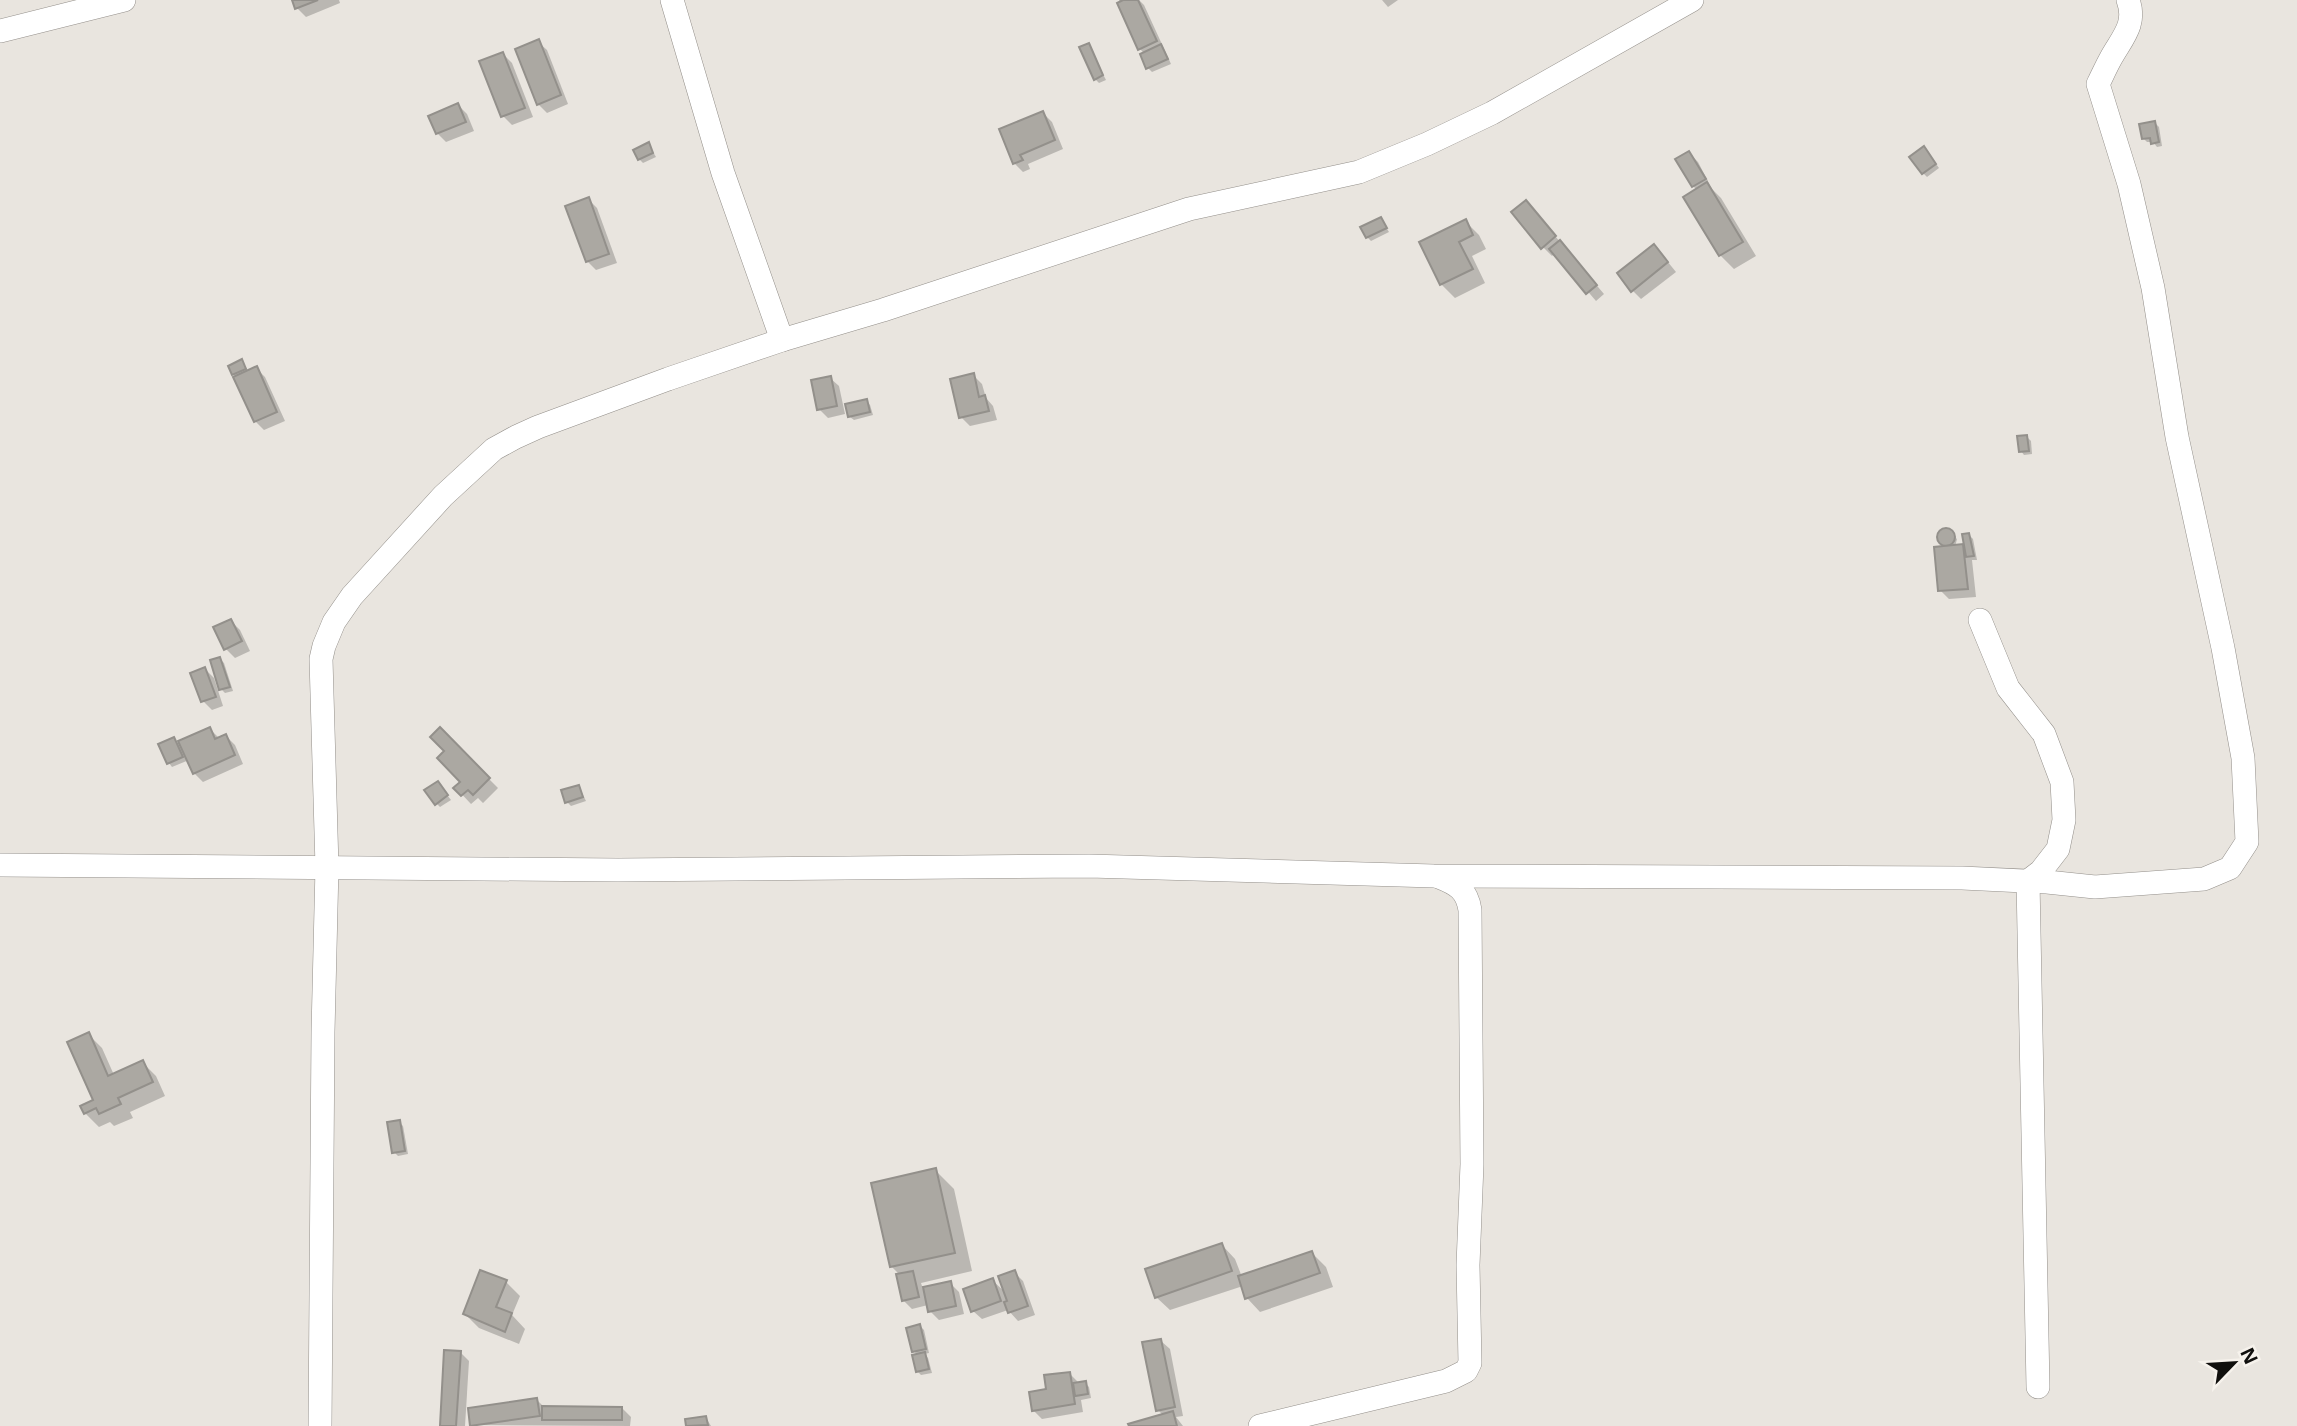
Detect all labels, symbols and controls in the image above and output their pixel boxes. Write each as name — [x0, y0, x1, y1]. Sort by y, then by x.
north arrow — [2199, 1328, 2269, 1398]
text: N — [2234, 1343, 2264, 1368]

